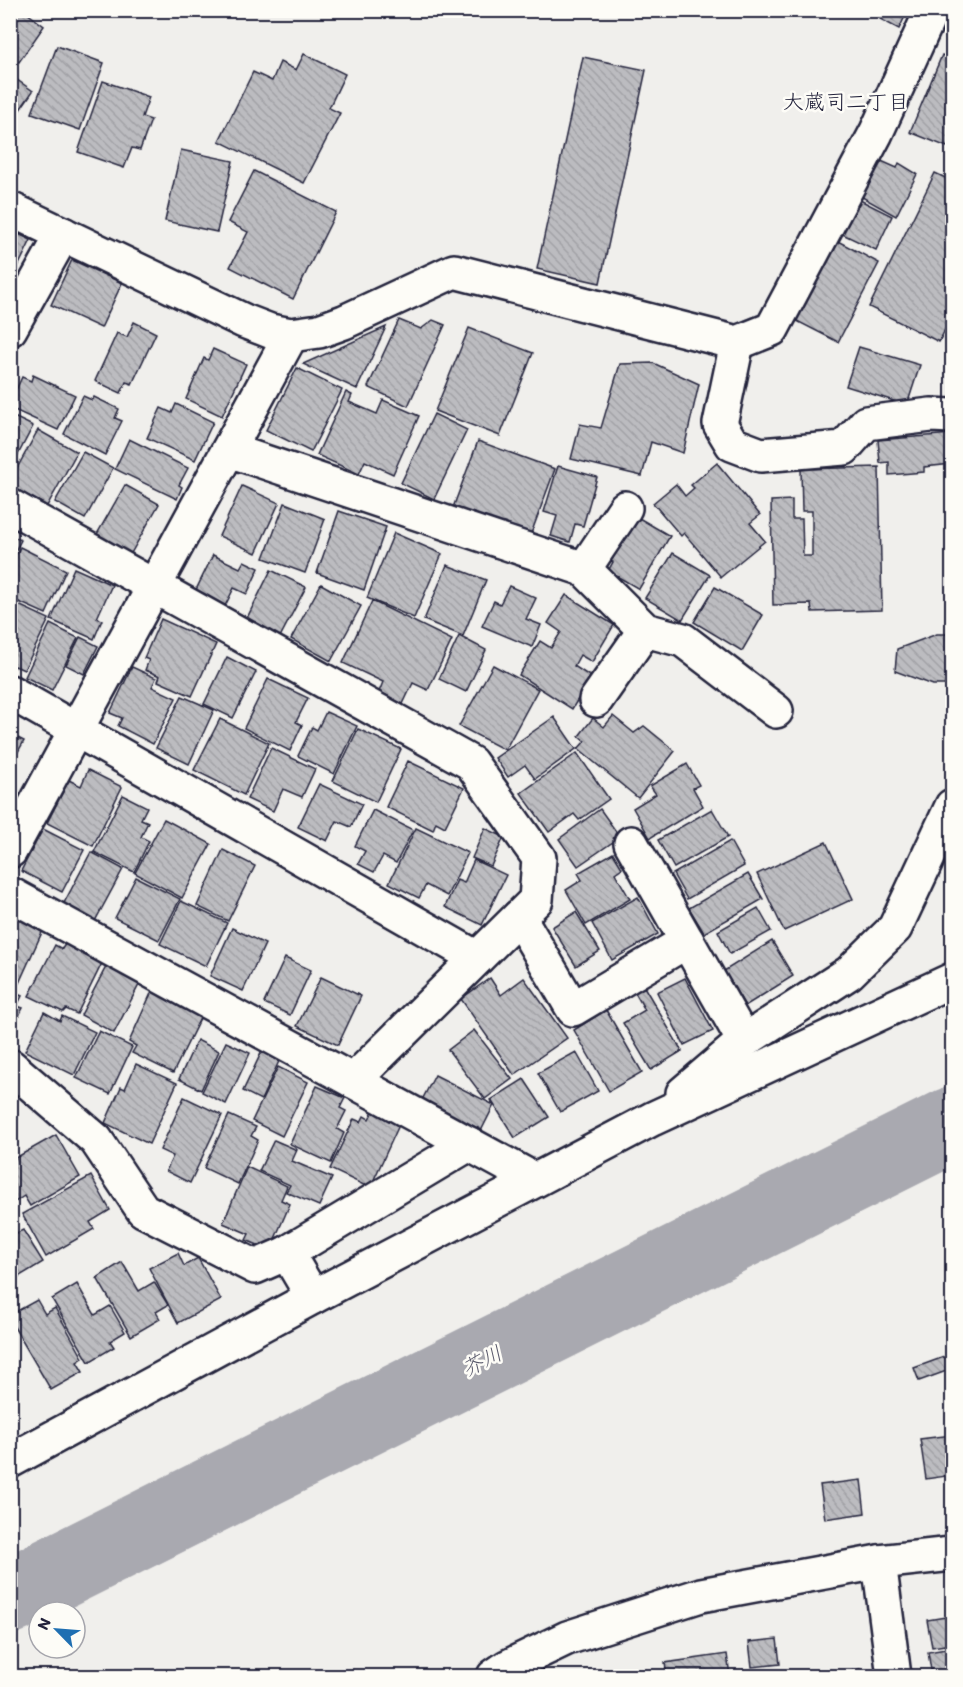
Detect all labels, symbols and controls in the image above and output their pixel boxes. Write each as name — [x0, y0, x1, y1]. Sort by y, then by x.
district label: 大蔵司二丁目 — [783, 89, 909, 114]
water label: 芥川 — [457, 1340, 506, 1381]
north arrow — [27, 1600, 87, 1660]
text: N — [33, 1615, 55, 1633]

